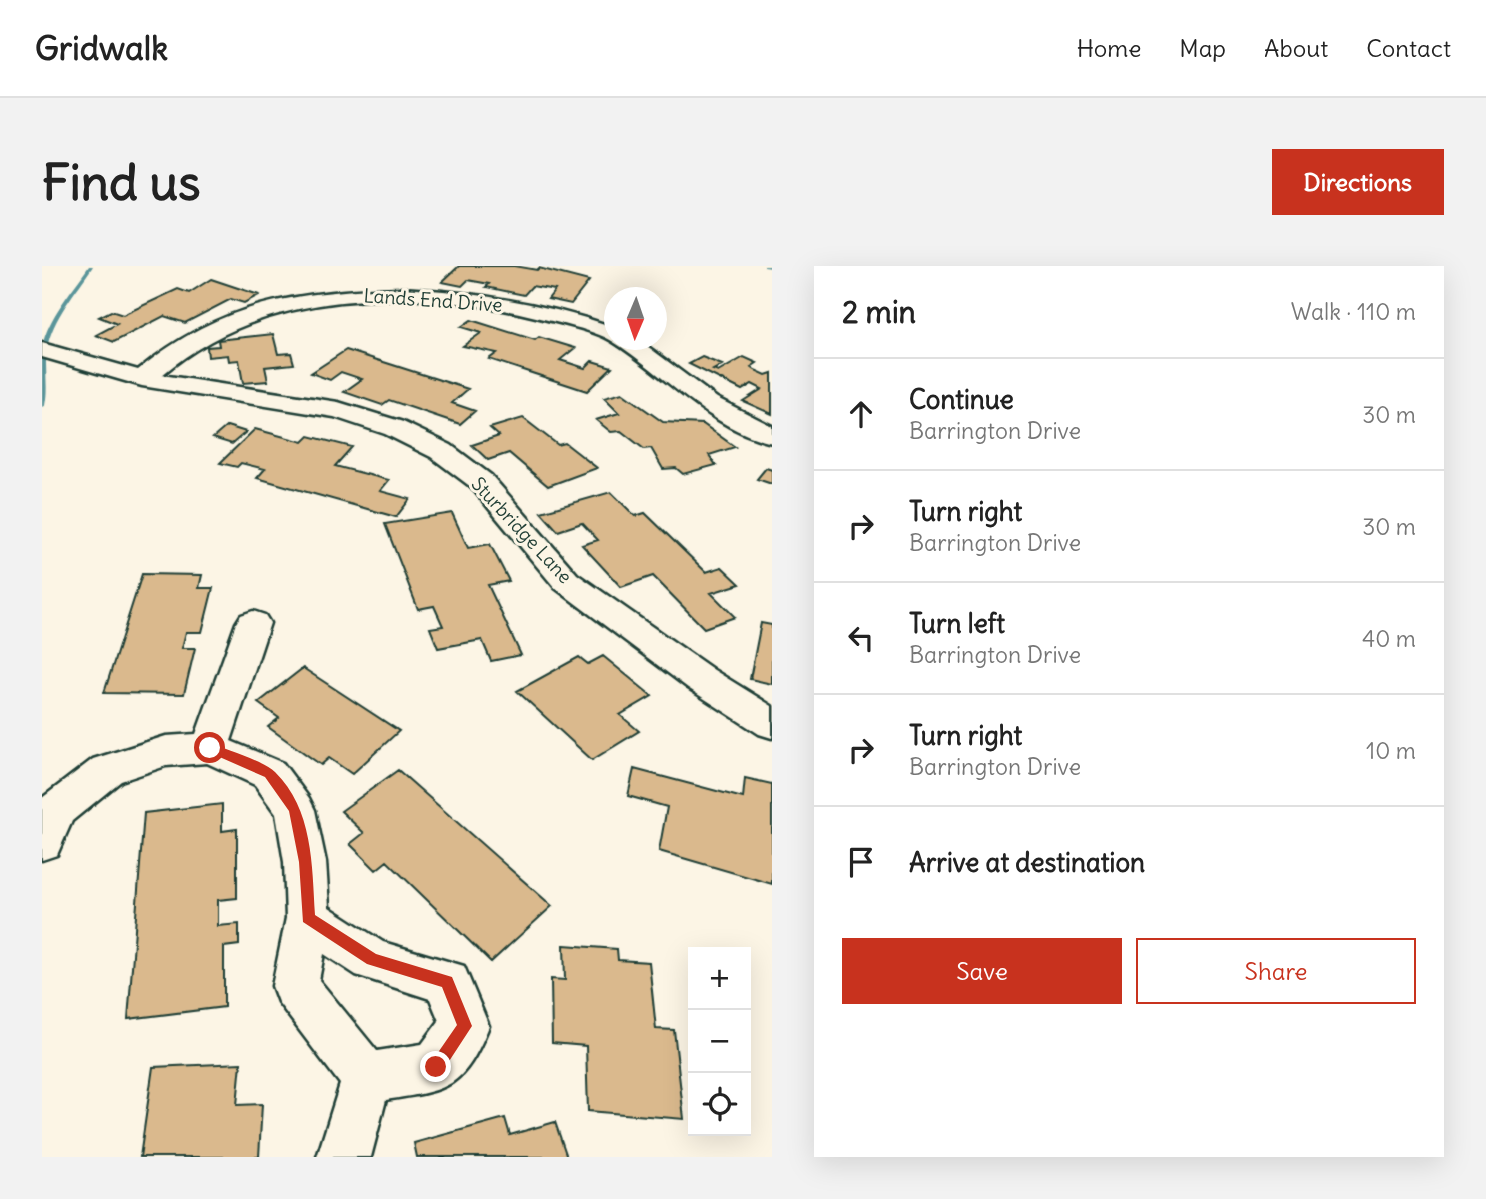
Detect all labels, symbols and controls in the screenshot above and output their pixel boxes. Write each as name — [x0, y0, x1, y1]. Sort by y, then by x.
text: Gridwalk — [35, 27, 168, 69]
text: Home — [1077, 33, 1141, 63]
text: Map — [1179, 33, 1226, 63]
text: About — [1264, 33, 1328, 63]
text: Contact — [1366, 33, 1451, 63]
button: Directions — [1272, 149, 1444, 215]
text: Find us — [42, 152, 200, 213]
street label: Lands End Drive — [363, 283, 503, 317]
north arrow — [604, 287, 667, 350]
text: 2 min — [842, 293, 916, 331]
text: Walk · 110 m — [1291, 297, 1416, 326]
text: Continue — [909, 383, 1014, 416]
icon: ahead — [842, 395, 880, 433]
text: 30 m — [1362, 400, 1416, 429]
text: Barrington Drive — [909, 416, 1081, 445]
street label: Sturbridge Lane — [467, 472, 577, 588]
text: Turn right — [909, 495, 1022, 528]
icon: right — [842, 507, 880, 545]
text: 30 m — [1362, 512, 1416, 541]
text: Barrington Drive — [909, 528, 1081, 557]
text: Turn left — [909, 607, 1005, 640]
icon: left — [842, 619, 880, 657]
text: 40 m — [1362, 624, 1416, 653]
text: Barrington Drive — [909, 640, 1081, 669]
text: Turn right — [909, 719, 1022, 752]
icon: right — [842, 731, 880, 769]
route start — [194, 732, 225, 763]
text: 10 m — [1366, 736, 1416, 765]
text: Barrington Drive — [909, 752, 1081, 781]
icon: arrive — [842, 843, 880, 881]
text: Arrive at destination — [909, 846, 1145, 879]
button: Save — [842, 938, 1122, 1004]
button: Share — [1136, 938, 1416, 1004]
map controls — [688, 947, 751, 1136]
button: + — [688, 947, 751, 1010]
button: − — [688, 1010, 751, 1073]
route end — [420, 1051, 451, 1082]
button: locate — [688, 1073, 751, 1136]

